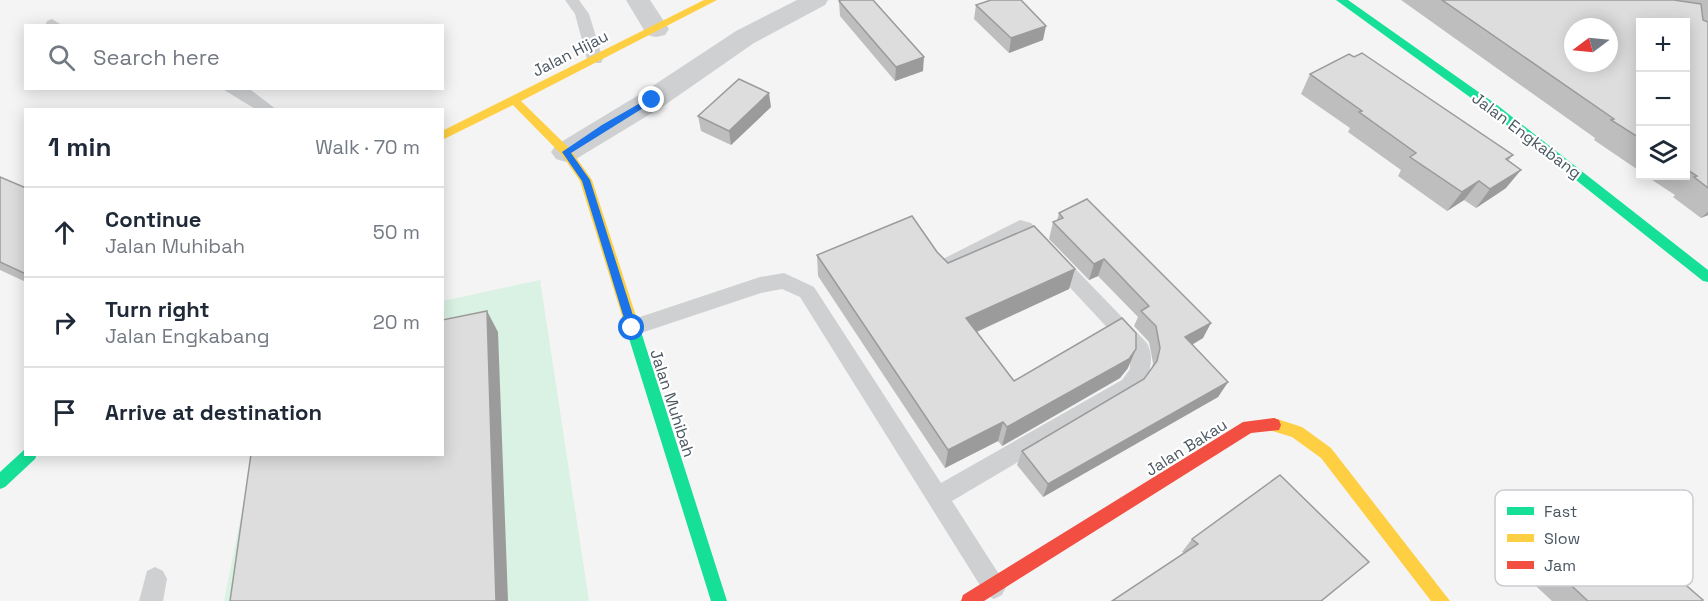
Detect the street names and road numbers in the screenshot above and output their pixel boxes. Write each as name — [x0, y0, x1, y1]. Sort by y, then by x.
street label: Jalan Hijau — [529, 25, 612, 82]
street label: Jalan Engkabang — [1468, 87, 1586, 183]
street label: Jalan Muhibah — [645, 347, 700, 460]
street label: Jalan Bakau — [1142, 414, 1231, 481]

